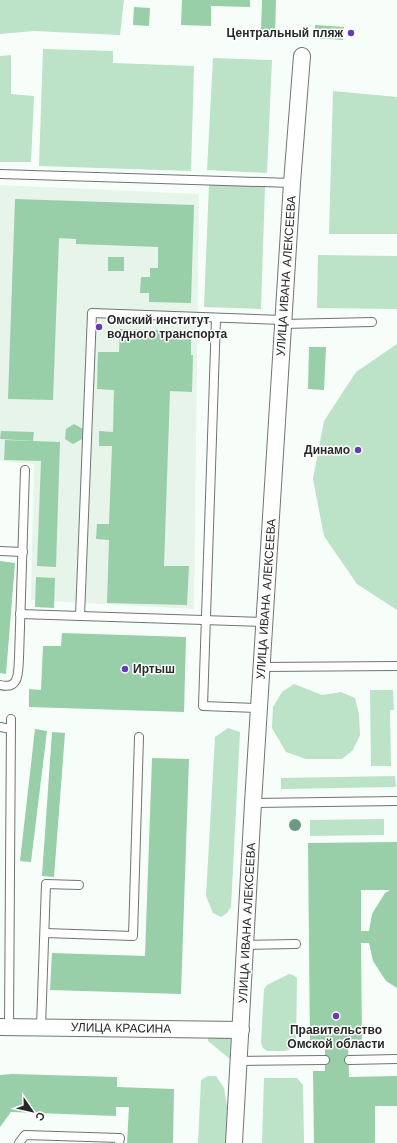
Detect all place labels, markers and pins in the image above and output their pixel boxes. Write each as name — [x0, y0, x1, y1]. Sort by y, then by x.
place label: Центральный пляж — [227, 26, 343, 40]
marker: Центральный пляж — [346, 28, 356, 38]
place label: Омский институт водного транспорта — [107, 313, 228, 341]
marker: Омский институт водного транспорта — [94, 322, 104, 332]
place label: Динамо — [304, 443, 350, 457]
marker: Динамо — [353, 445, 363, 455]
place label: Иртыш — [133, 662, 175, 676]
marker: Иртыш — [120, 664, 130, 674]
marker: Правительство Омской области — [331, 1011, 341, 1021]
place label: Правительство Омской области — [287, 1023, 385, 1051]

